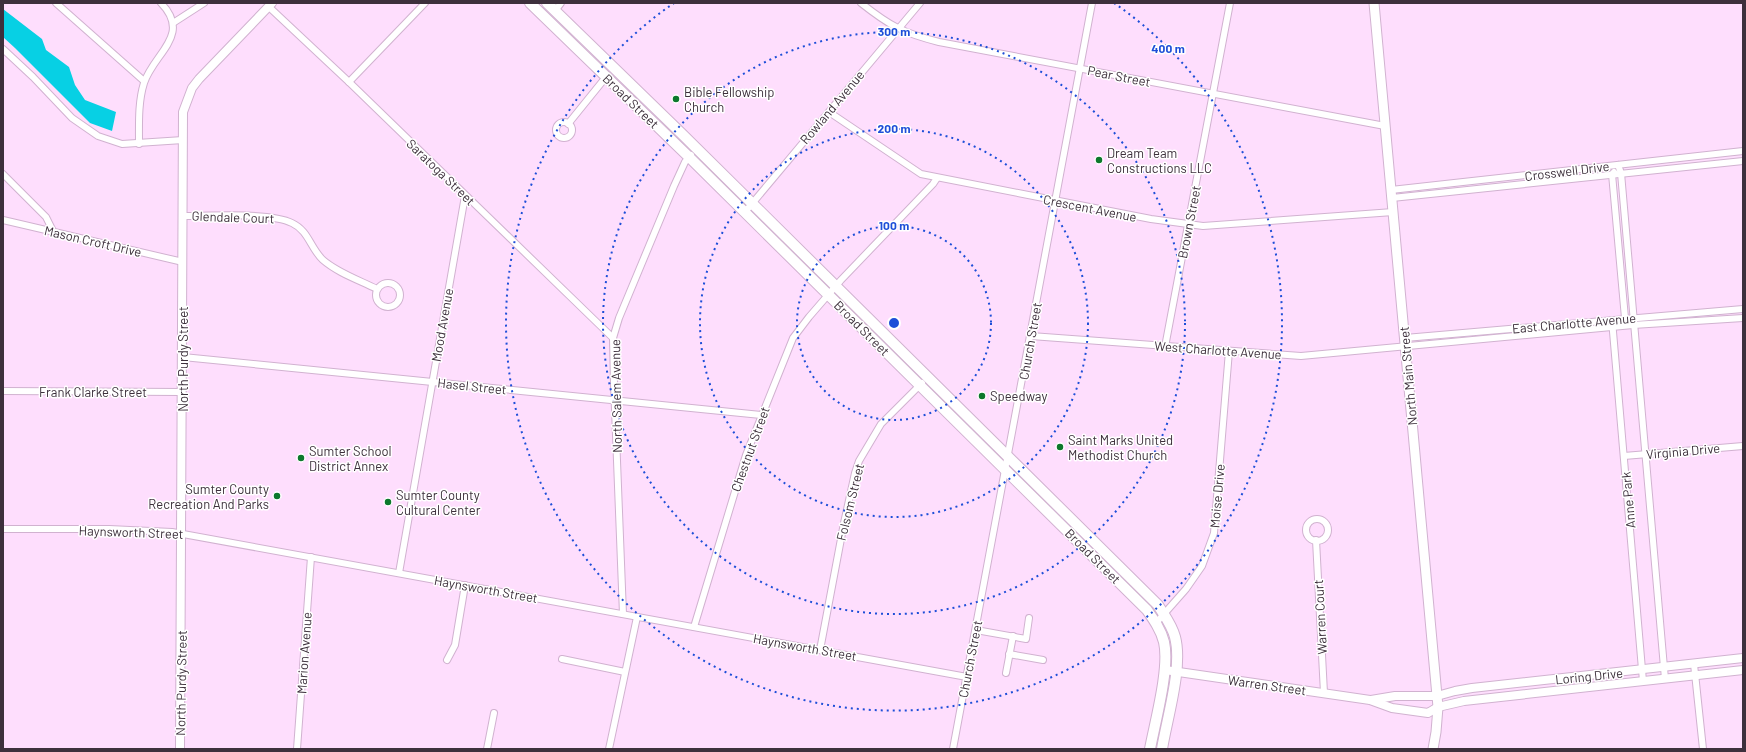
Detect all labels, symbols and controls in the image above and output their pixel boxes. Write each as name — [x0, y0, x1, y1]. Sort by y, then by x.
text: 300 m — [878, 24, 910, 38]
text: 400 m — [1151, 41, 1185, 55]
street label: Pear Street — [1086, 62, 1152, 90]
street label: Rowland Avenue — [796, 67, 868, 147]
street label: Broad Street — [600, 70, 662, 132]
place label: Bible Fellowship Church — [684, 84, 774, 115]
marker: Bible Fellowship Church — [671, 94, 681, 104]
text: 200 m — [878, 121, 910, 135]
street label: Saratoga Street — [403, 135, 479, 209]
place label: Dream Team Constructions LLC — [1107, 145, 1212, 176]
marker: Dream Team Constructions LLC — [1094, 155, 1104, 165]
street label: Crosswell Drive — [1524, 158, 1610, 184]
street label: Brown Street — [1174, 184, 1204, 260]
street label: Crescent Avenue — [1042, 191, 1138, 225]
street label: Glendale Court — [191, 208, 275, 226]
text: 100 m — [879, 218, 909, 232]
street label: Mason Croft Drive — [43, 222, 143, 260]
street label: Mood Avenue — [428, 287, 456, 363]
street label: Broad Street — [831, 297, 893, 359]
street label: Church Street — [1015, 301, 1045, 381]
street label: North Purdy Street — [175, 306, 191, 412]
street label: East Charlotte Avenue — [1511, 310, 1637, 336]
centre of rings — [887, 316, 901, 330]
street label: North Main Street — [1396, 326, 1420, 426]
street label: West Charlotte Avenue — [1154, 338, 1282, 362]
street label: North Salem Avenue — [607, 339, 625, 453]
street label: Hasel Street — [437, 374, 507, 398]
street label: Frank Clarke Street — [39, 384, 147, 400]
place label: Speedway — [990, 388, 1047, 404]
marker: Speedway — [977, 391, 987, 401]
street label: Chestnut Street — [727, 404, 773, 494]
place label: Saint Marks United Methodist Church — [1068, 432, 1173, 463]
street label: Virginia Drive — [1645, 440, 1721, 462]
marker: Saint Marks United Methodist Church — [1055, 442, 1065, 452]
place label: Sumter School District Annex — [309, 443, 392, 474]
marker: Sumter School District Annex — [296, 453, 306, 463]
street label: Folsom Street — [833, 462, 867, 542]
street label: Moise Drive — [1206, 463, 1228, 529]
street label: Anne Park — [1618, 470, 1638, 529]
place label: Sumter County Recreation And Parks — [148, 481, 269, 512]
place label: Sumter County Cultural Center — [396, 487, 481, 518]
marker: Sumter County Recreation And Parks — [272, 491, 282, 501]
marker: Sumter County Cultural Center — [383, 497, 393, 507]
street label: Haynsworth Street — [78, 522, 184, 542]
street label: Broad Street — [1062, 525, 1124, 587]
street label: Haynsworth Street — [433, 572, 539, 606]
street label: Warren Court — [1310, 579, 1330, 655]
street label: Marion Avenue — [293, 611, 315, 694]
street label: Church Street — [955, 619, 985, 699]
street label: North Purdy Street — [172, 630, 190, 736]
street label: Haynsworth Street — [752, 630, 858, 664]
street label: Loring Drive — [1554, 664, 1624, 688]
street label: Warren Street — [1227, 672, 1307, 698]

